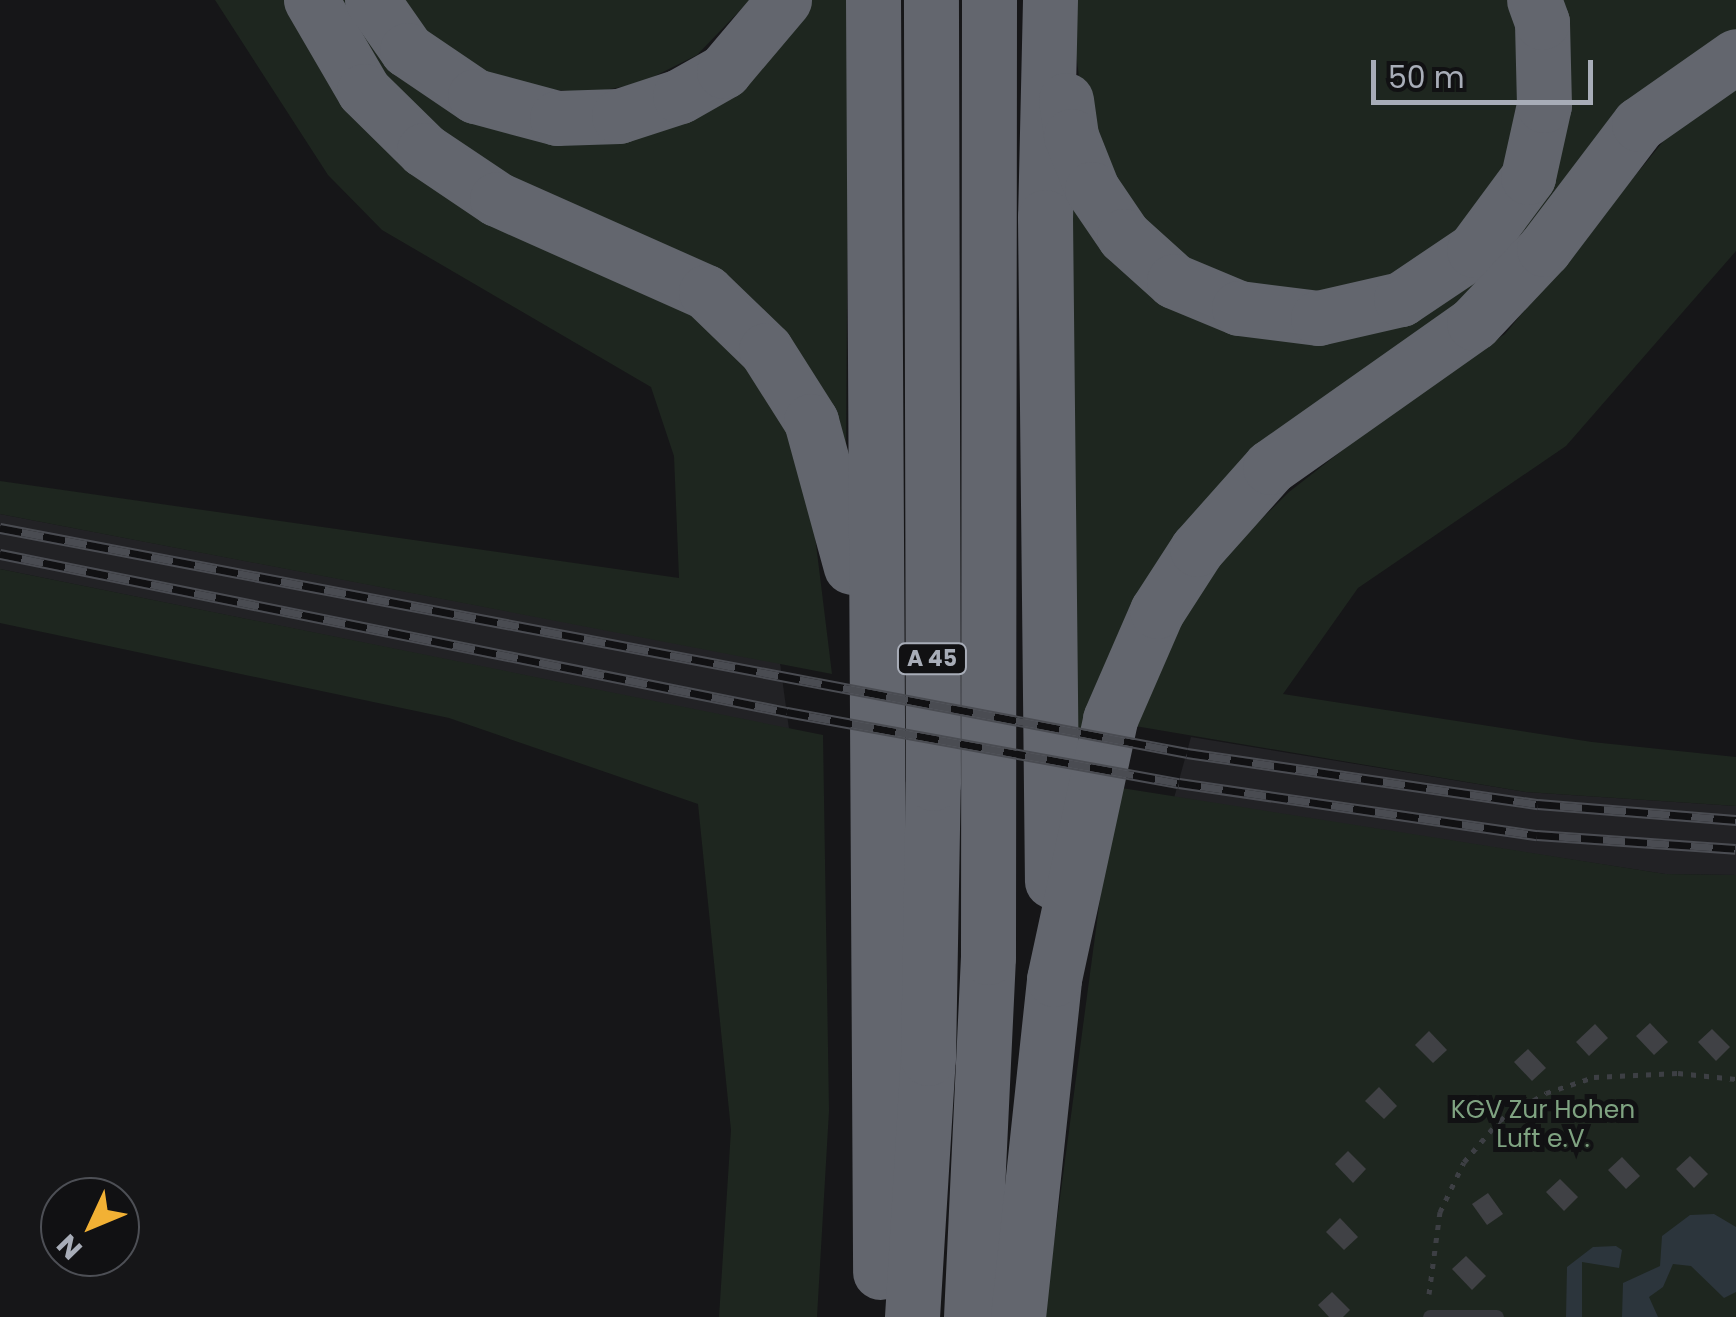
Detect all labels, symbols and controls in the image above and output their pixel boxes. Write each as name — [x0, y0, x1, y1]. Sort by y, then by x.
scale bar — [1376, 40, 1598, 102]
text: 50 m — [1388, 56, 1465, 99]
road number: A 45 — [894, 642, 970, 676]
park label: KGV Zur Hohen Luft e.V. — [1451, 1096, 1635, 1155]
north arrow — [40, 1177, 140, 1277]
text: N — [48, 1226, 91, 1268]

